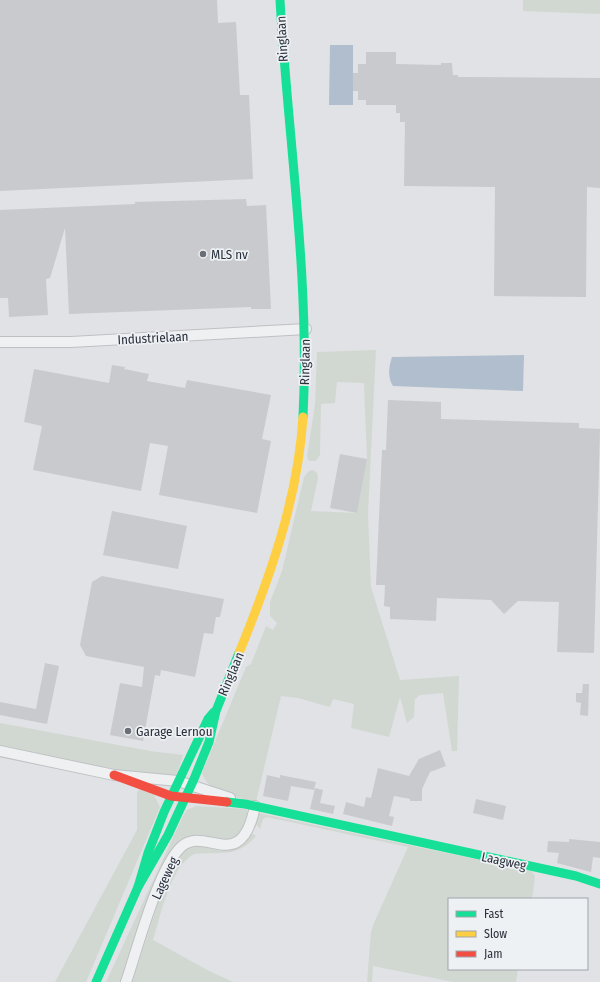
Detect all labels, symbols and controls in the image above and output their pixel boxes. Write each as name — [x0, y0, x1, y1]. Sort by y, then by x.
street label: Ringlaan — [273, 16, 291, 62]
place label: MLS nv — [211, 247, 248, 262]
marker: MLS nv — [198, 249, 208, 259]
street label: Industrielaan — [117, 329, 189, 347]
street label: Ringlaan — [297, 339, 313, 385]
street label: Ringlaan — [215, 650, 247, 698]
place label: Garage Lernou — [136, 724, 213, 739]
marker: Garage Lernou — [123, 726, 133, 736]
street label: Laagweg — [480, 849, 529, 873]
street label: Lageweg — [149, 854, 182, 902]
legend — [448, 898, 588, 970]
text: Fast — [484, 907, 503, 921]
text: Slow — [484, 927, 507, 941]
text: Jam — [484, 947, 502, 961]

